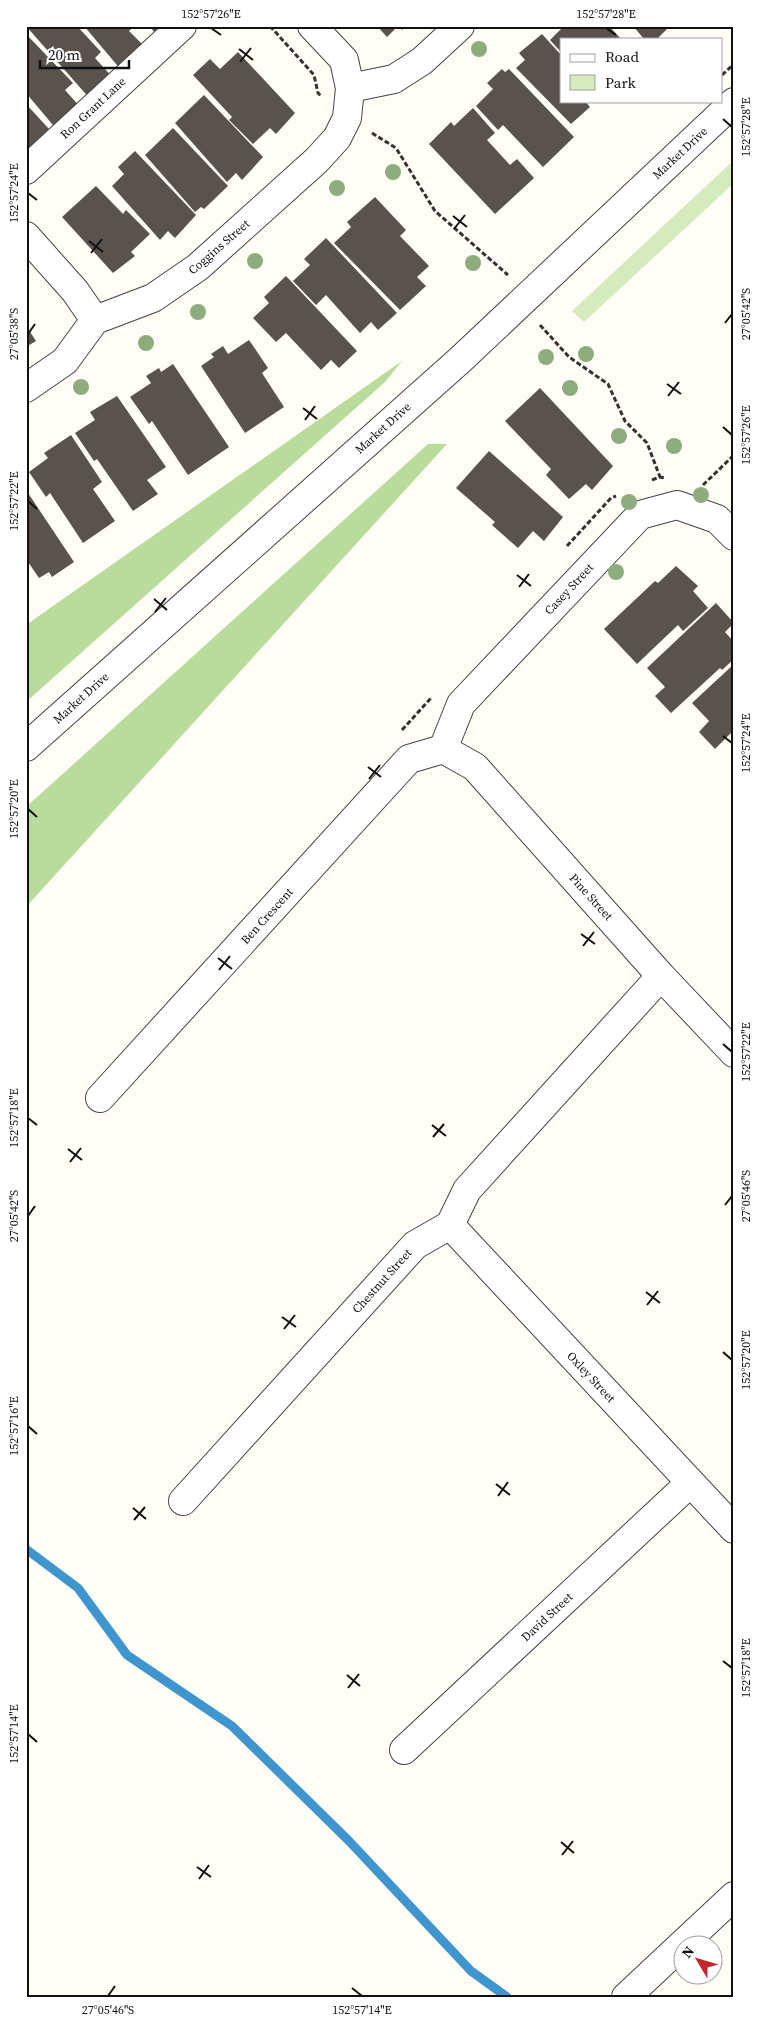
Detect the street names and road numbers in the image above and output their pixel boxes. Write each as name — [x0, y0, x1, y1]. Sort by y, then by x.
street label: Ron Grant Lane — [57, 73, 129, 143]
street label: Market Drive — [649, 123, 711, 183]
street label: Coggins Street — [185, 216, 253, 278]
street label: Market Drive — [352, 399, 414, 457]
street label: Casey Street — [541, 560, 597, 618]
street label: Market Drive — [50, 669, 112, 727]
street label: Pine Street — [566, 870, 616, 924]
street label: Ben Crescent — [237, 884, 297, 948]
street label: Chestnut Street — [349, 1245, 415, 1317]
street label: Oxley Street — [563, 1348, 619, 1406]
street label: David Street — [518, 1589, 576, 1645]

